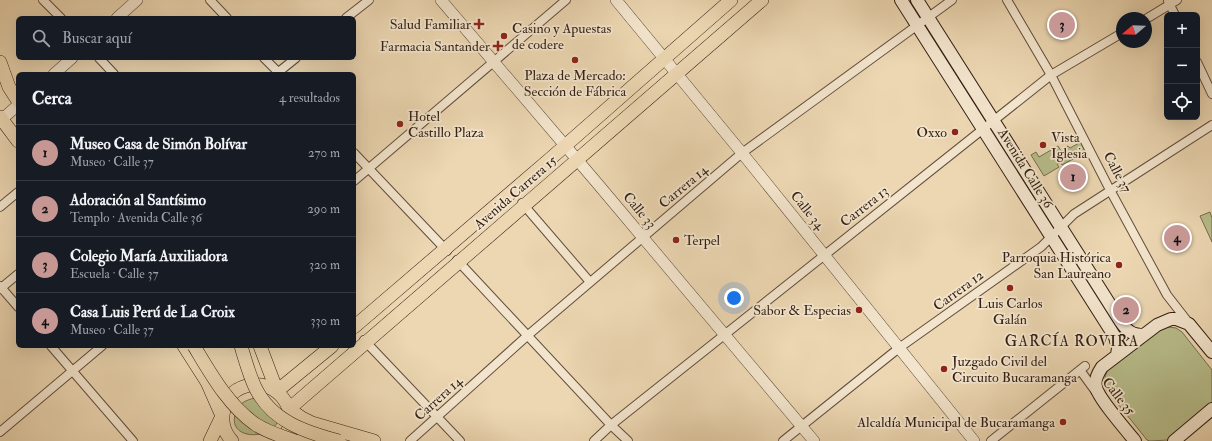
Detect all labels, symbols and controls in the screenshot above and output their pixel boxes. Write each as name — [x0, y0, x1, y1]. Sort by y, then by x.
pin: 3 — [1049, 10, 1075, 40]
north arrow — [1116, 12, 1152, 48]
map controls — [1164, 12, 1200, 120]
button: + — [1164, 12, 1200, 48]
search box — [16, 16, 356, 60]
place label: Salud Familiar — [390, 16, 472, 33]
marker: Salud Familiar — [474, 19, 484, 29]
place label: Casino y Apuestas de codere — [512, 20, 612, 53]
icon: search — [30, 27, 52, 49]
text: Buscar aquí — [62, 29, 131, 48]
marker: Casino y Apuestas de codere — [499, 31, 509, 41]
place label: Farmacia Santander — [380, 38, 491, 55]
marker: Farmacia Santander — [493, 41, 503, 51]
button: − — [1164, 48, 1200, 84]
marker: Plaza de Mercado: Sección de Fábrica — [570, 55, 580, 65]
place label: Plaza de Mercado: Sección de Fábrica — [524, 67, 626, 100]
button: locate — [1164, 84, 1200, 120]
text: Cerca — [32, 88, 72, 109]
text: 4 resultados — [279, 90, 340, 106]
place label: Hotel Castillo Plaza — [408, 108, 484, 141]
marker: Hotel Castillo Plaza — [395, 119, 405, 129]
place label: Oxxo — [917, 124, 947, 141]
street label: Avenida Calle 36 — [994, 124, 1057, 212]
marker: Oxxo — [950, 127, 960, 137]
place label: Vista Iglesia — [1051, 129, 1087, 162]
text: Museo Casa de Simón Bolívar — [70, 135, 247, 154]
marker: Vista Iglesia — [1038, 140, 1048, 150]
text: 1 — [43, 145, 47, 161]
text: 270 m — [308, 145, 340, 161]
street label: Calle 37 — [1100, 149, 1136, 196]
street label: Avenida Carrera 15 — [470, 151, 561, 234]
text: Museo · Calle 37 — [70, 154, 154, 170]
street label: Carrera 14 — [655, 160, 712, 212]
pin: 1 — [1060, 162, 1086, 192]
street label: Carrera 13 — [837, 182, 892, 230]
street label: Calle 34 — [787, 188, 829, 234]
street label: Calle 33 — [619, 189, 660, 232]
text: Adoración al Santísimo — [70, 191, 206, 210]
text: 2 — [42, 201, 48, 217]
text: 290 m — [307, 201, 340, 217]
text: Templo · Avenida Calle 36 — [70, 210, 202, 226]
pin: 4 — [1164, 223, 1190, 253]
place label: Terpel — [684, 232, 721, 250]
marker: Terpel — [671, 235, 681, 245]
text: Colegio María Auxiliadora — [70, 247, 228, 266]
place label: Parroquia Histórica San Laureano — [1002, 249, 1111, 282]
text: 3 — [43, 257, 48, 273]
text: 320 m — [309, 257, 340, 273]
marker: Parroquia Histórica San Laureano — [1114, 260, 1124, 270]
text: Escuela · Calle 37 — [70, 266, 158, 282]
street label: Carrera 12 — [930, 266, 987, 314]
marker: Luis Carlos Galán — [1005, 283, 1015, 293]
your location — [724, 288, 744, 308]
place label: Luis Carlos Galán — [977, 295, 1043, 328]
pin: 2 — [1113, 295, 1139, 325]
place label: Sabor & Especias — [753, 302, 851, 320]
text: Casa Luis Perú de La Croix — [70, 303, 235, 322]
marker: Sabor & Especias — [854, 305, 864, 315]
text: 4 — [41, 313, 49, 329]
text: 330 m — [311, 313, 340, 329]
text: Museo · Calle 37 — [70, 322, 154, 338]
district label: GARCÍA ROVIRA — [1005, 331, 1139, 351]
place label: Juzgado Civil del Circuito Bucaramanga — [951, 353, 1077, 386]
marker: Juzgado Civil del Circuito Bucaramanga — [939, 364, 949, 374]
street label: Carrera 14 — [411, 371, 467, 424]
street label: Calle 35 — [1099, 374, 1139, 419]
place label: Alcaldía Municipal de Bucaramanga — [856, 414, 1055, 432]
marker: Alcaldía Municipal de Bucaramanga — [1058, 417, 1068, 427]

